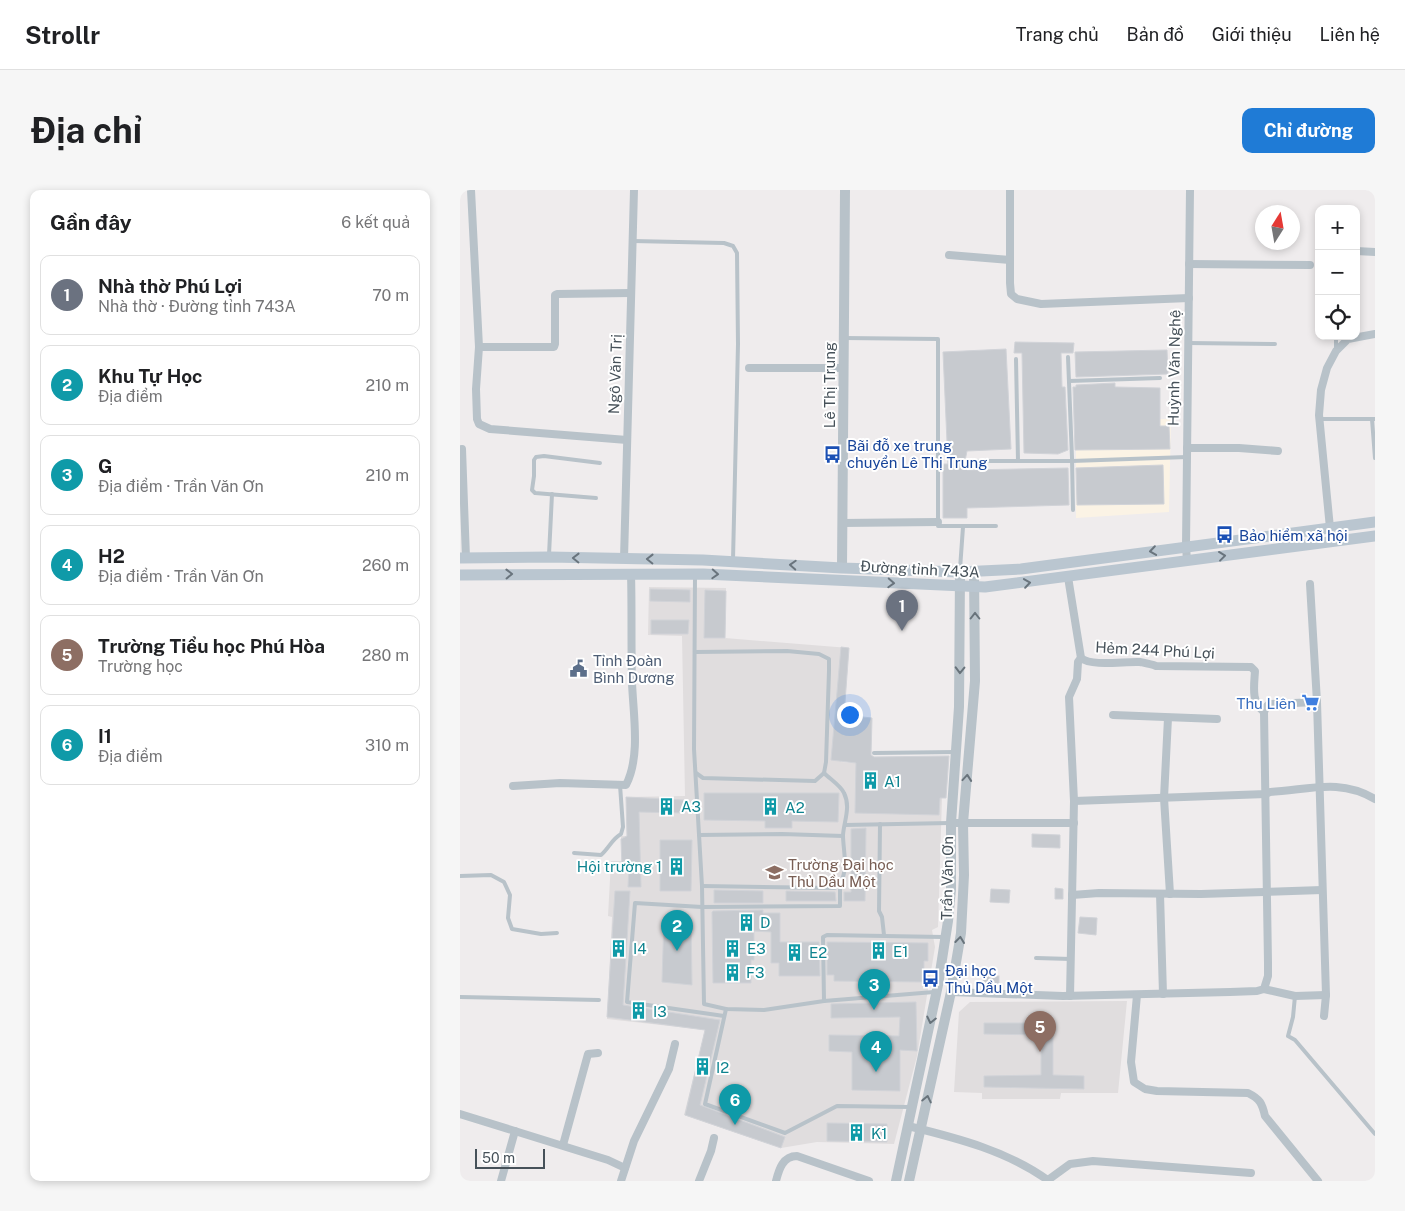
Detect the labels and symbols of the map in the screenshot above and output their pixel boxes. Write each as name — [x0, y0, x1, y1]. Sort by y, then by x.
north arrow — [1255, 205, 1300, 250]
street label: Huỳnh Văn Nghệ — [1164, 310, 1184, 426]
street label: Ngô Văn Trị — [605, 334, 625, 414]
street label: Lê Thị Trung — [821, 342, 838, 428]
place label: Bãi đỗ xe trung chuyển Lê Thị Trung — [847, 437, 987, 471]
bus stop icon: Bãi đỗ xe trung chuyển Lê Thị Trung — [823, 444, 843, 464]
bus stop icon: Bảo hiểm xã hội — [1215, 525, 1235, 545]
place label: Bảo hiểm xã hội — [1239, 527, 1348, 544]
one-way arrow — [1149, 545, 1157, 556]
one-way arrow — [1219, 551, 1227, 562]
one-way arrow — [571, 552, 579, 563]
one-way arrow — [645, 554, 653, 564]
street label: Đường tỉnh 743A — [860, 557, 980, 581]
one-way arrow — [789, 560, 797, 571]
one-way arrow — [505, 569, 513, 579]
one-way arrow — [711, 569, 719, 580]
one-way arrow — [887, 578, 895, 588]
one-way arrow — [1023, 578, 1031, 589]
pin: 1 — [886, 590, 918, 631]
one-way arrow — [970, 612, 980, 620]
street label: Hẻm 244 Phú Lợi — [1095, 638, 1215, 662]
place label: Tỉnh Đoàn Bình Dương — [593, 652, 675, 686]
public building icon: Tỉnh Đoàn Bình Dương — [569, 659, 589, 679]
one-way arrow — [955, 666, 965, 674]
supermarket icon: Thu Liên — [1300, 693, 1320, 713]
place label: Thu Liên — [1237, 695, 1296, 712]
your location — [837, 702, 863, 728]
building icon: A1 — [860, 771, 880, 791]
place label: A1 — [884, 773, 901, 790]
one-way arrow — [961, 774, 972, 782]
building icon: A3 — [657, 796, 677, 816]
building icon: A2 — [761, 797, 781, 817]
place label: A3 — [681, 798, 701, 815]
place label: A2 — [785, 799, 805, 816]
street label: Trần Văn Ơn — [938, 836, 956, 920]
building icon: Hội trường 1 — [666, 856, 686, 876]
place label: Trường Đại học Thủ Dầu Một — [788, 856, 894, 890]
place label: Hội trường 1 — [577, 858, 662, 875]
school or university icon: Trường Đại học Thủ Dầu Một — [764, 863, 784, 883]
pin: 2 — [661, 910, 693, 951]
building icon: D — [736, 912, 756, 932]
place label: D — [760, 914, 770, 931]
one-way arrow — [954, 936, 965, 944]
building icon: I4 — [609, 938, 629, 958]
building icon: E3 — [723, 938, 743, 958]
place label: I4 — [633, 940, 647, 957]
place label: E3 — [747, 940, 766, 957]
building icon: E1 — [869, 941, 889, 961]
building icon: E2 — [785, 942, 805, 962]
place label: E1 — [893, 943, 908, 960]
place label: E2 — [809, 944, 827, 961]
building icon: F3 — [722, 962, 742, 982]
place label: Đại học Thủ Dầu Một — [945, 962, 1033, 996]
place label: F3 — [746, 964, 764, 981]
pin: 3 — [858, 969, 890, 1010]
bus stop icon: Đại học Thủ Dầu Một — [921, 969, 941, 989]
building icon: I3 — [629, 1001, 649, 1021]
place label: I3 — [653, 1003, 667, 1020]
pin: 5 — [1024, 1011, 1056, 1052]
one-way arrow — [926, 1015, 936, 1024]
pin: 4 — [860, 1031, 892, 1072]
building icon: I2 — [692, 1057, 712, 1077]
place label: I2 — [716, 1059, 729, 1076]
pin: 6 — [719, 1084, 751, 1125]
one-way arrow — [921, 1095, 932, 1104]
building icon: K1 — [847, 1123, 867, 1143]
place label: K1 — [871, 1125, 887, 1142]
scale bar — [475, 1146, 545, 1169]

